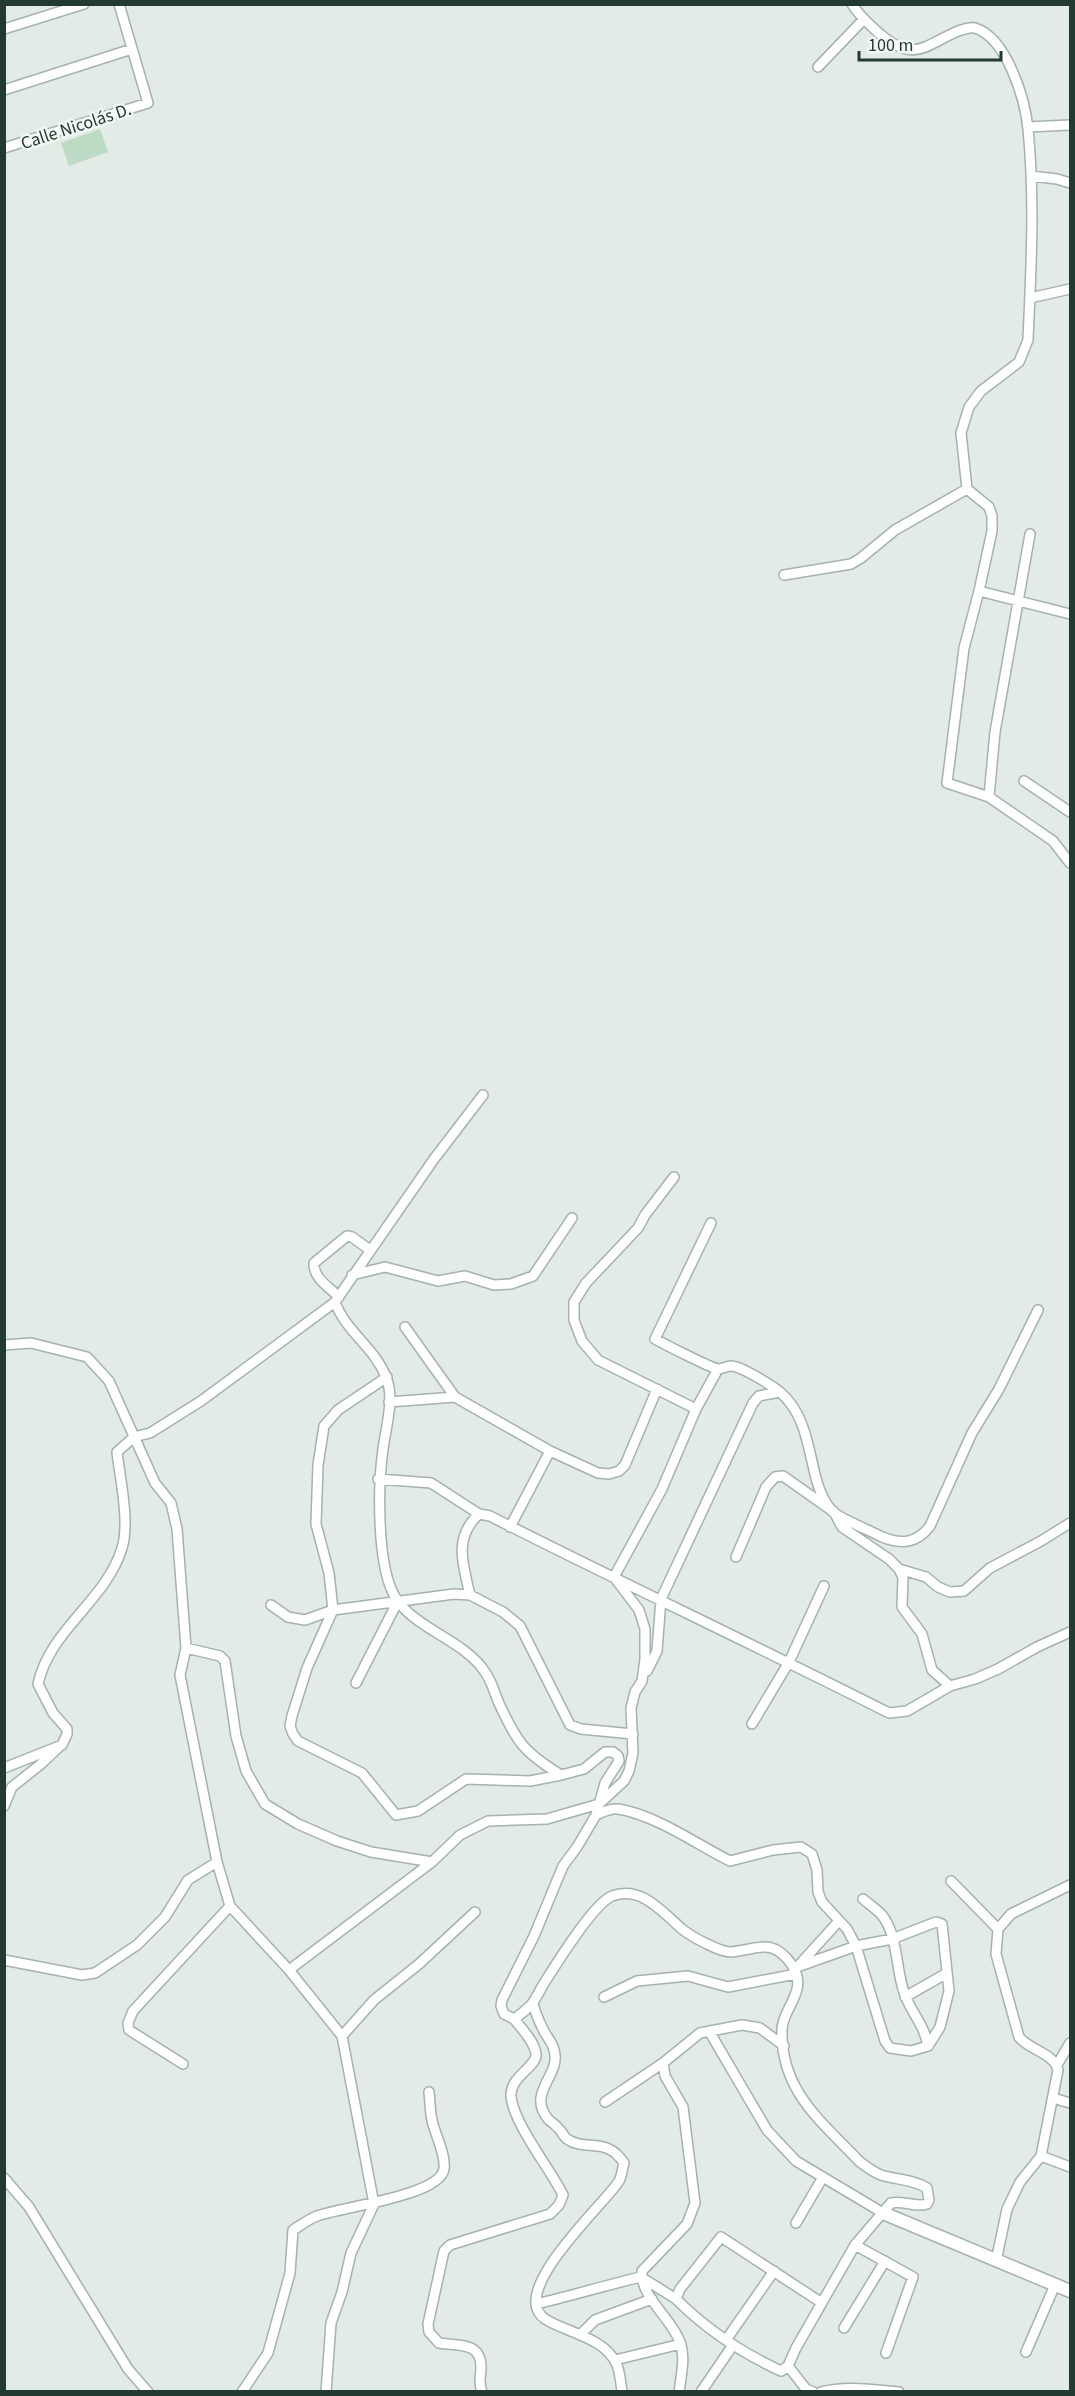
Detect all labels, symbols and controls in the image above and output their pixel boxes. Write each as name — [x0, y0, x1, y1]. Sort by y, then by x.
scale bar — [859, 24, 1002, 62]
text: 100 m — [868, 33, 913, 58]
street label: Calle Nicolás D. — [18, 97, 135, 156]

